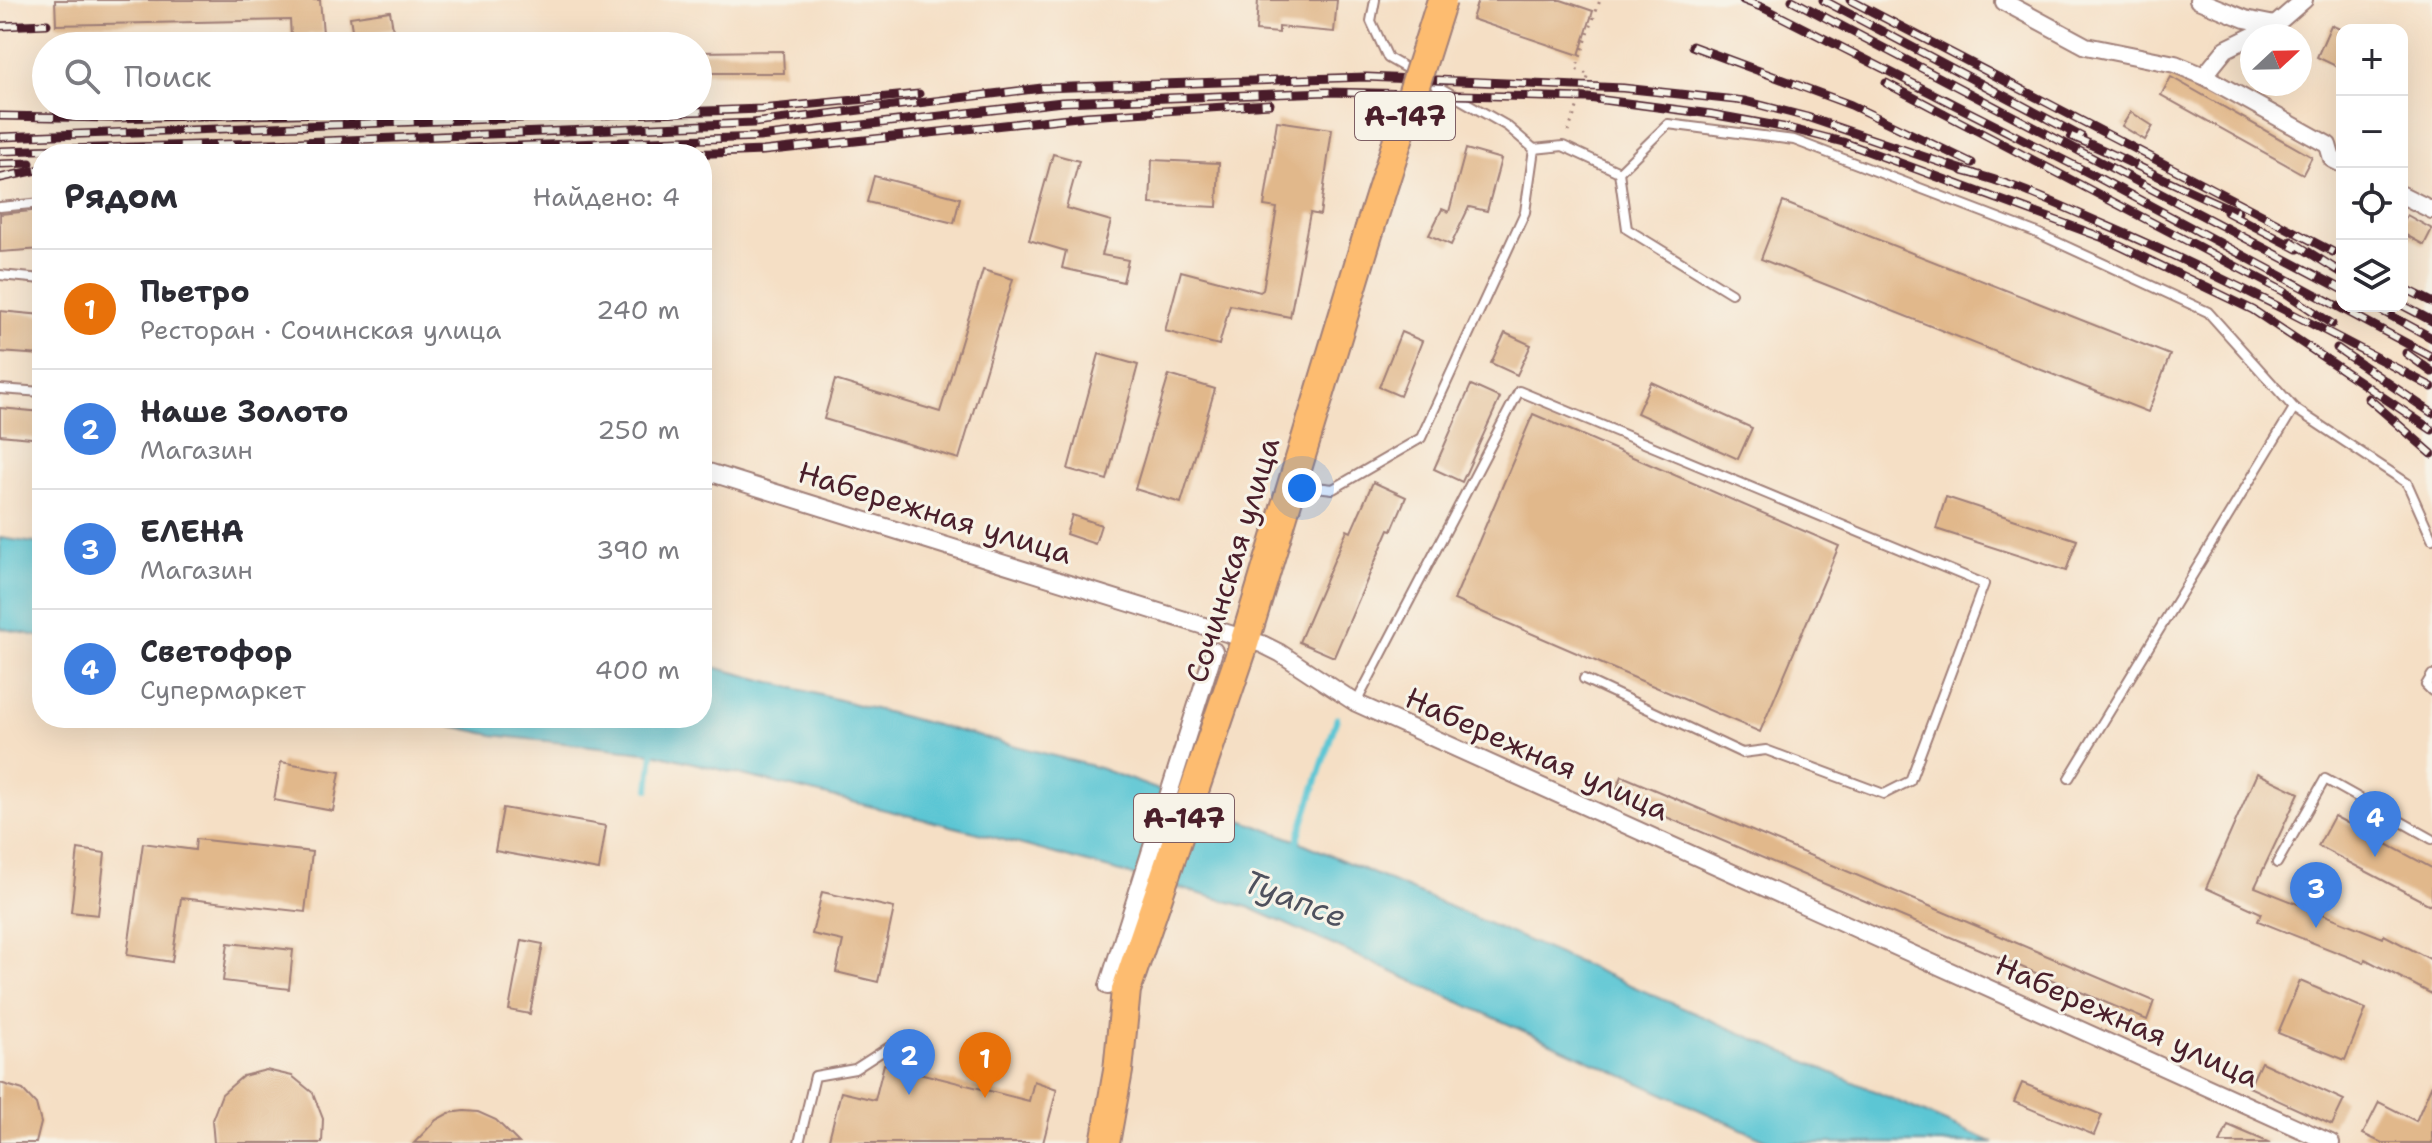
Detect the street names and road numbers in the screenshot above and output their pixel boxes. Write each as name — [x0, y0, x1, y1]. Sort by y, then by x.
road number: А-147 — [1355, 92, 1455, 140]
street label: Сочинская улица — [1176, 432, 1289, 688]
street label: Набережная улица — [793, 451, 1078, 574]
street label: Набережная улица — [1399, 677, 1676, 830]
road number: А-147 — [1134, 794, 1234, 842]
street label: Набережная улица — [1989, 944, 2266, 1097]

